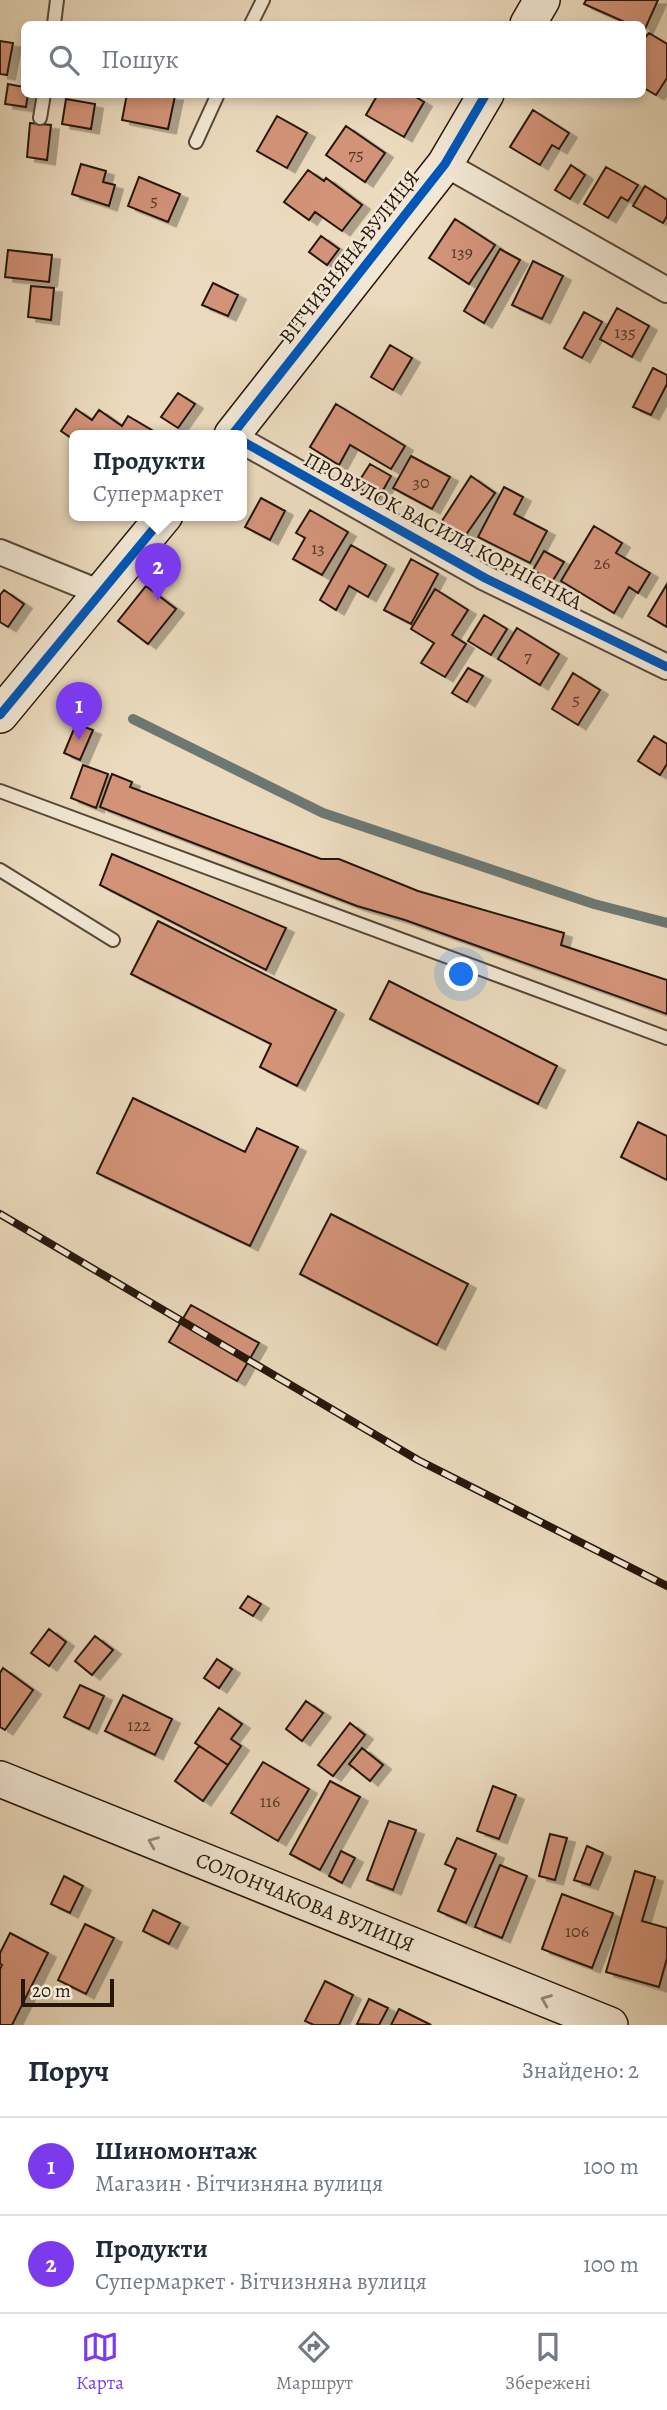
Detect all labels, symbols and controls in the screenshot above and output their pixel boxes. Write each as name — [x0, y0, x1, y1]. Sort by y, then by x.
search box — [21, 21, 646, 98]
icon: search — [45, 41, 83, 79]
text: Пошук — [101, 42, 179, 77]
house number: 75 — [348, 142, 364, 166]
street label: ВІТЧИЗНЯНА ВУЛИЦЯ — [273, 165, 425, 349]
house number: 5 — [150, 188, 158, 212]
house number: 139 — [451, 240, 473, 264]
house number: 135 — [614, 320, 636, 344]
popup — [69, 430, 247, 521]
text: Продукти — [93, 443, 206, 478]
street label: ПРОВУЛОК ВАСИЛЯ КОРНІЄНКА — [299, 446, 588, 617]
house number: 30 — [412, 470, 430, 494]
text: Супермаркет — [93, 478, 223, 509]
house number: 13 — [311, 536, 325, 560]
pin: 2 — [135, 543, 181, 601]
house number: 26 — [594, 551, 610, 575]
house number: 7 — [524, 644, 532, 668]
pin: 1 — [56, 682, 102, 740]
house number: 5 — [572, 687, 580, 711]
your location — [444, 957, 478, 991]
house number: 122 — [127, 1713, 151, 1737]
house number: 116 — [260, 1789, 280, 1813]
one-way arrow — [148, 1836, 160, 1850]
street label: СОЛОНЧАКОВА ВУЛИЦЯ — [192, 1845, 419, 1959]
house number: 106 — [565, 1919, 589, 1943]
scale bar — [21, 1976, 114, 2008]
text: 20 m — [32, 1978, 71, 2004]
one-way arrow — [541, 1994, 553, 2008]
text: Поруч — [28, 2051, 109, 2091]
text: Знайдено: 2 — [522, 2055, 639, 2086]
text: Шиномонтаж — [95, 2133, 257, 2168]
text: 1 — [47, 2151, 55, 2182]
text: 100 m — [583, 2151, 639, 2182]
text: Магазин · Вітчизняна вулиця — [95, 2168, 383, 2199]
text: Продукти — [95, 2231, 208, 2266]
text: 2 — [45, 2249, 57, 2280]
text: 100 m — [583, 2249, 639, 2280]
text: Супермаркет · Вітчизняна вулиця — [95, 2266, 427, 2297]
tab: Карта — [76, 2328, 124, 2396]
tab: Маршрут — [276, 2328, 353, 2396]
tab: Збережені — [505, 2328, 591, 2396]

